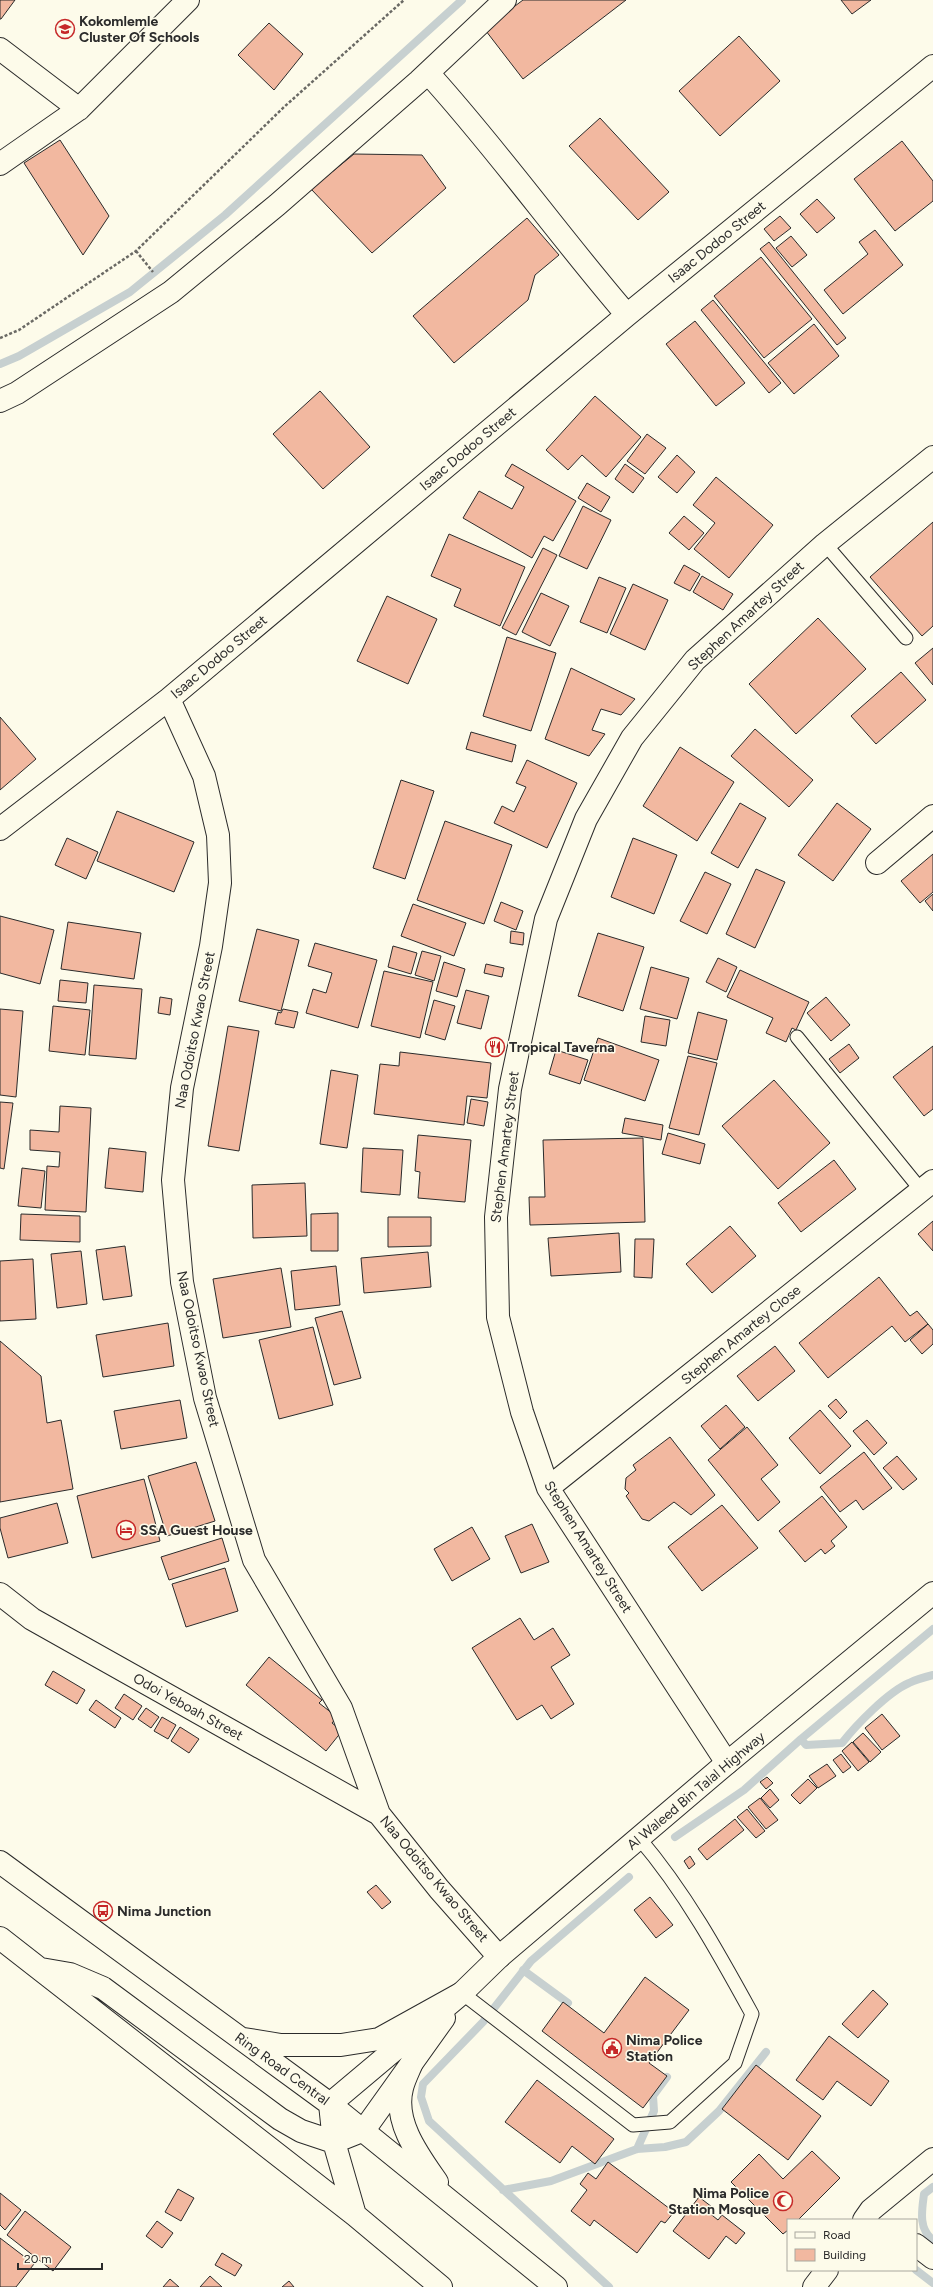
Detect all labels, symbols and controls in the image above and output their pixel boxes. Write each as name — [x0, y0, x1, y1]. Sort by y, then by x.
place label: Kokomlemle Cluster Of Schools — [79, 13, 200, 46]
school or university icon: Kokomlemle Cluster Of Schools — [54, 18, 76, 40]
street label: Isaac Dodoo Street — [665, 197, 769, 287]
street label: Isaac Dodoo Street — [416, 404, 520, 494]
street label: Stephen Amartey Street — [684, 558, 808, 674]
street label: Isaac Dodoo Street — [167, 612, 271, 702]
street label: Naa Odoitso Kwao Street — [171, 950, 219, 1110]
restaurant icon: Tropical Taverna — [484, 1036, 506, 1058]
place label: Tropical Taverna — [509, 1039, 615, 1056]
street label: Stephen Amartey Street — [487, 1070, 523, 1224]
street label: Naa Odoitso Kwao Street — [173, 1269, 223, 1429]
street label: Stephen Amartey Close — [678, 1281, 804, 1388]
street label: Stephen Amartey Street — [540, 1478, 636, 1616]
hotel icon: SSA Guest House — [115, 1519, 137, 1541]
place label: SSA Guest House — [140, 1522, 253, 1539]
street label: Odoi Yeboah Street — [130, 1670, 246, 1744]
street label: Al Waleed Bin Talal Highway — [624, 1728, 769, 1854]
street label: Naa Odoitso Kwao Street — [376, 1812, 492, 1946]
bus stop icon: Nima Junction — [92, 1900, 114, 1922]
place label: Nima Junction — [117, 1903, 211, 1920]
street label: Ring Road Central — [231, 2029, 333, 2109]
place label: Nima Police Station — [626, 2032, 703, 2065]
public building icon: Nima Police Station — [601, 2037, 623, 2059]
place label: Nima Police Station Mosque — [668, 2185, 769, 2218]
mosque icon: Nima Police Station Mosque — [772, 2190, 794, 2212]
legend — [787, 2219, 917, 2271]
text: Road — [823, 2228, 851, 2242]
scale bar — [18, 2245, 102, 2271]
text: Building — [823, 2248, 866, 2262]
text: 20 m — [24, 2252, 52, 2266]

